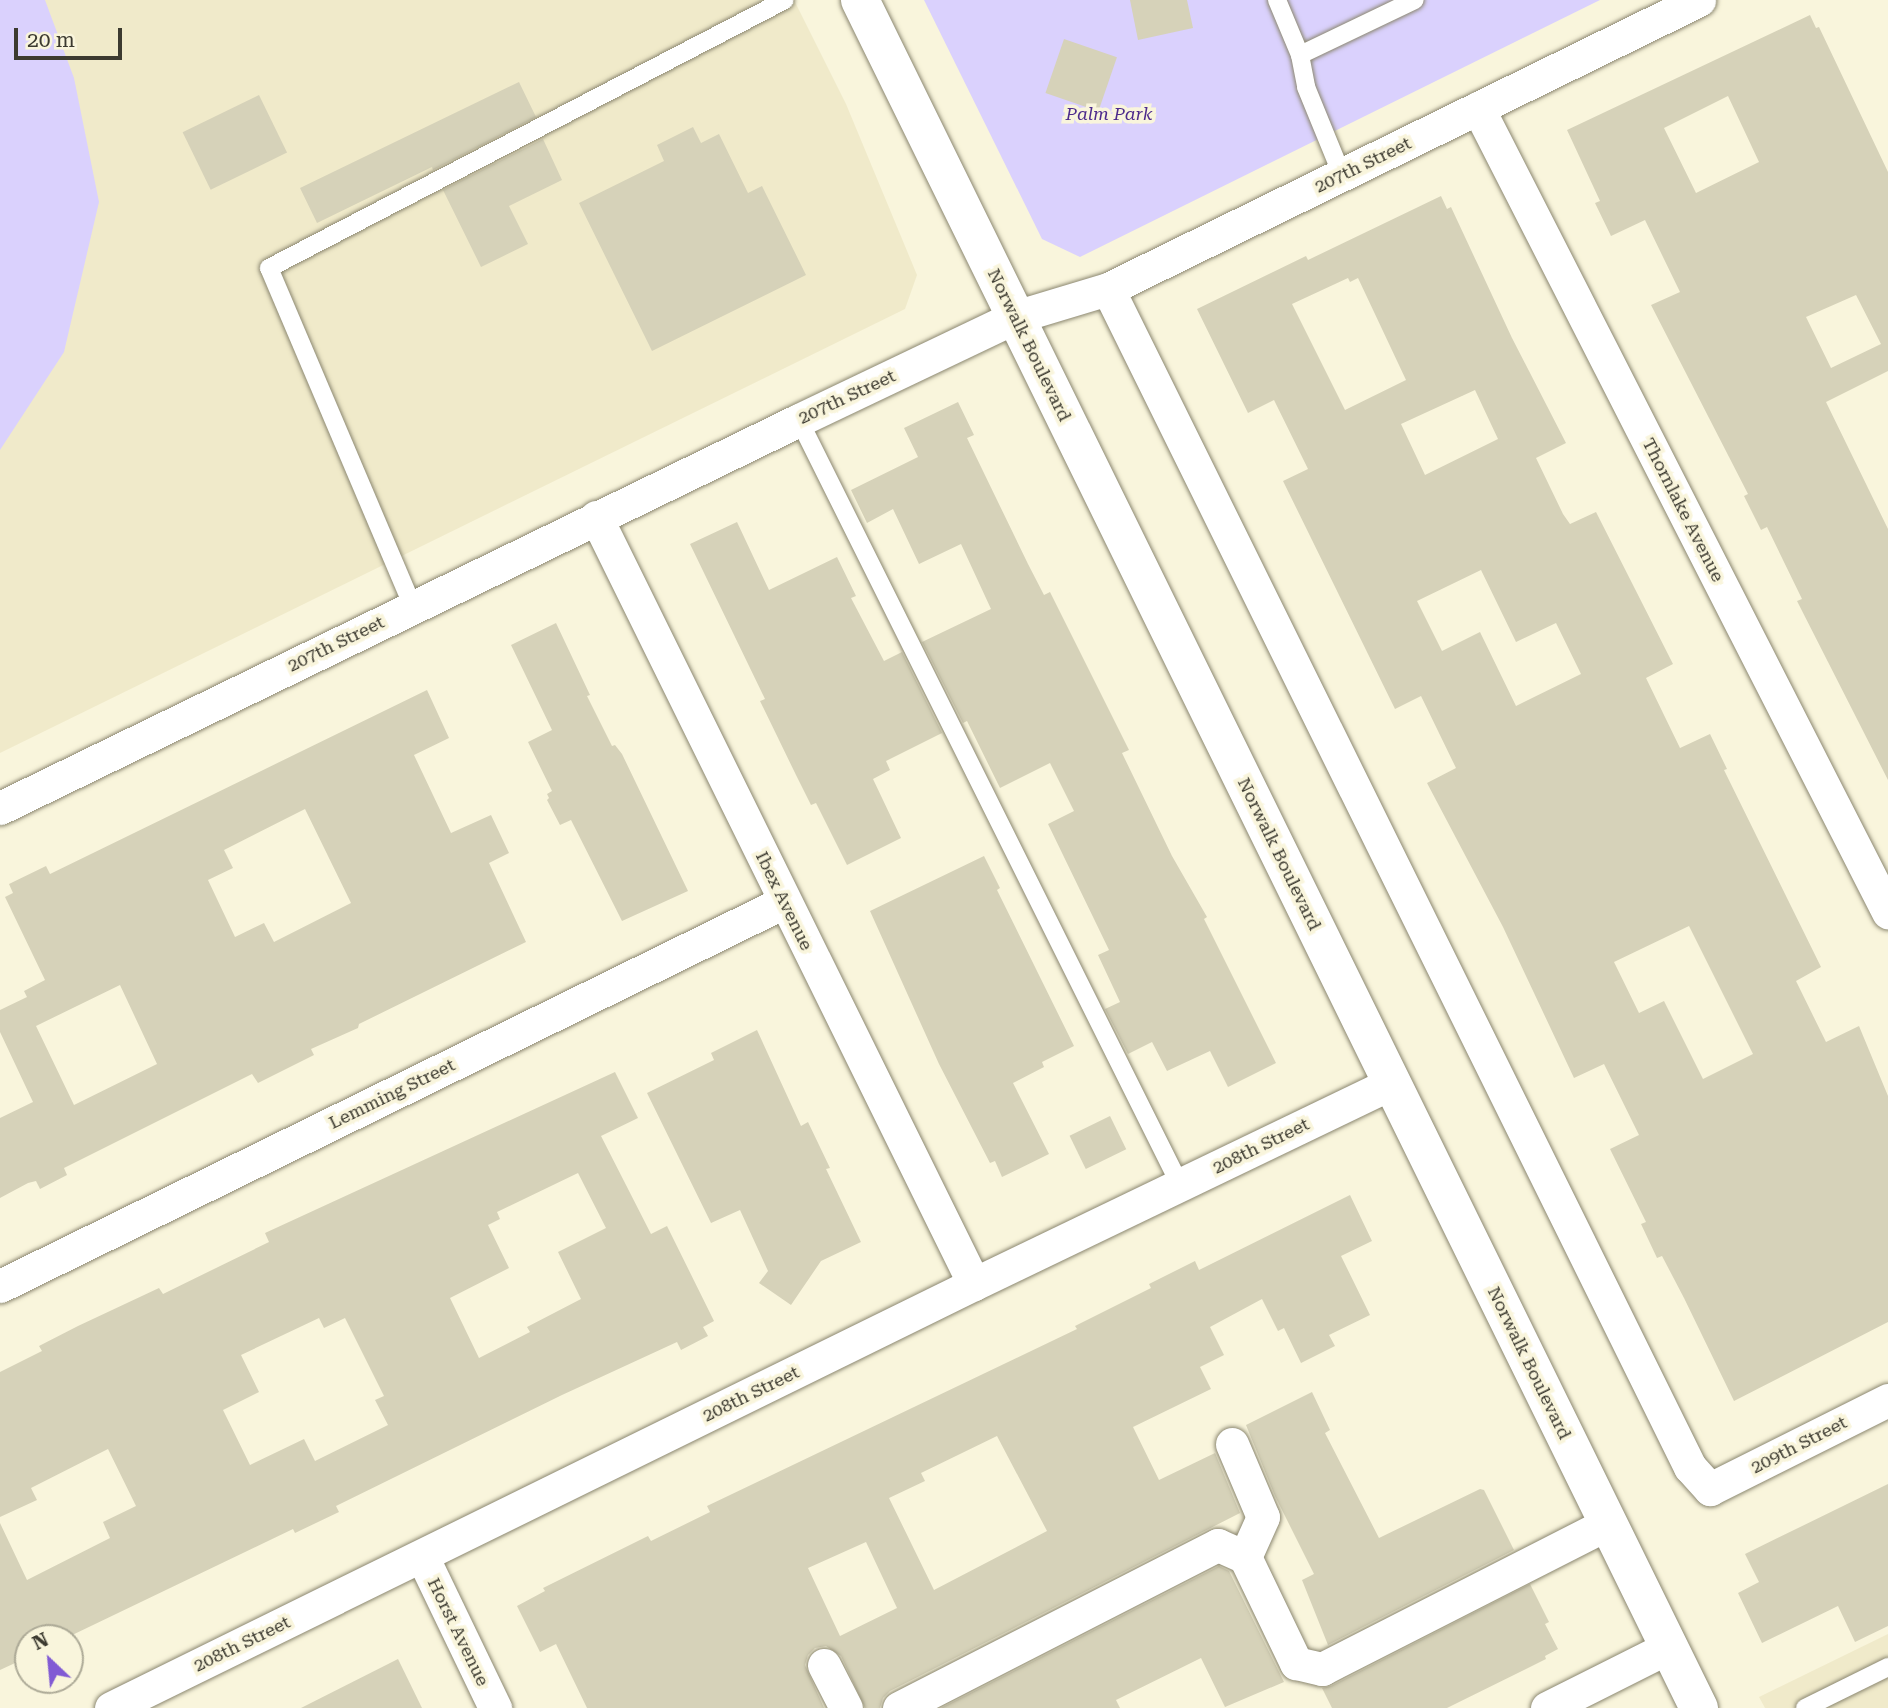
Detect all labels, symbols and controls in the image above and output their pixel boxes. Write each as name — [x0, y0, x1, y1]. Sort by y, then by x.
scale bar — [18, 14, 126, 58]
text: 20 m — [27, 28, 75, 52]
park label: Palm Park — [1066, 103, 1152, 125]
street label: 207th Street — [1311, 132, 1415, 198]
street label: Norwalk Boulevard — [983, 265, 1075, 425]
street label: 207th Street — [795, 365, 899, 429]
street label: Thornlake Avenue — [1637, 434, 1729, 586]
street label: 207th Street — [284, 611, 388, 677]
street label: Norwalk Boulevard — [1233, 774, 1325, 934]
street label: Ibex Avenue — [751, 848, 817, 954]
street label: Lemming Street — [325, 1054, 459, 1134]
street label: 208th Street — [1209, 1113, 1313, 1179]
street label: Norwalk Boulevard — [1483, 1283, 1575, 1443]
street label: 208th Street — [699, 1361, 803, 1427]
street label: 209th Street — [1747, 1412, 1851, 1478]
street label: Horst Avenue — [423, 1574, 493, 1690]
street label: 208th Street — [190, 1611, 294, 1677]
north arrow — [14, 1624, 84, 1694]
text: N — [29, 1628, 52, 1655]

